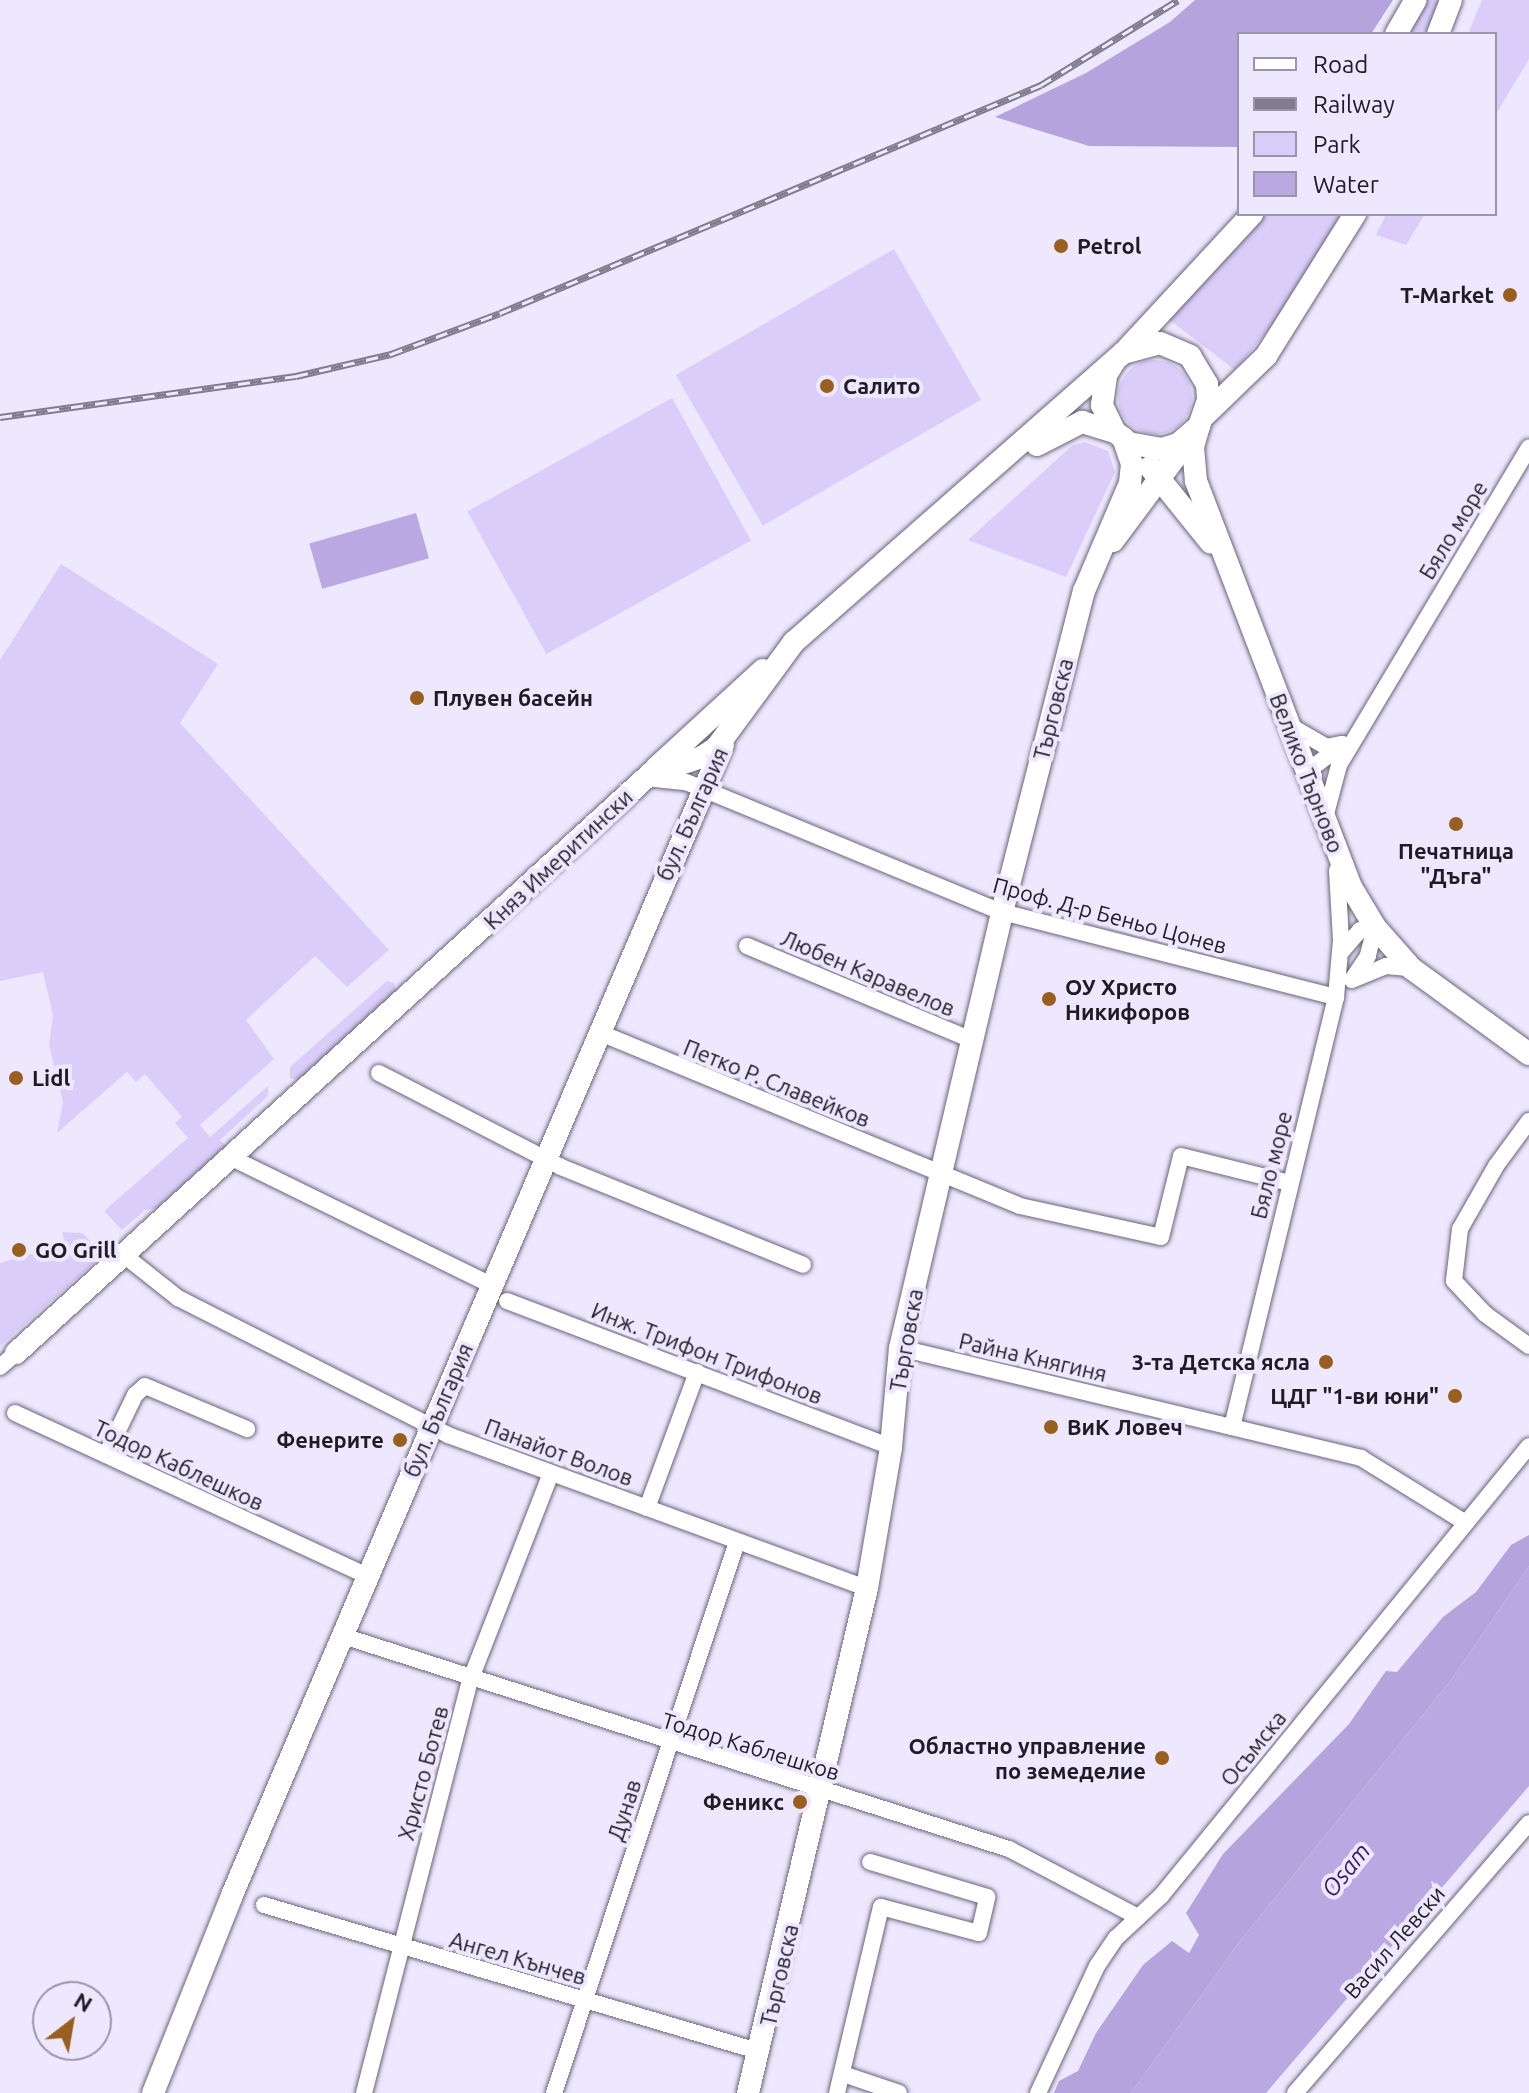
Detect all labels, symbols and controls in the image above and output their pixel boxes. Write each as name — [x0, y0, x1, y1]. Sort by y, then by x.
legend — [1237, 32, 1497, 216]
text: Road — [1313, 51, 1368, 78]
text: Railway — [1313, 91, 1395, 118]
text: Park — [1313, 131, 1361, 158]
text: Water — [1313, 171, 1379, 198]
place label: Petrol — [1077, 233, 1142, 259]
marker: Petrol — [1052, 237, 1070, 255]
place label: T-Market — [1400, 282, 1494, 308]
marker: T-Market — [1501, 286, 1519, 304]
place label: Салито — [843, 373, 921, 399]
marker: Салито — [818, 377, 836, 395]
street label: Бяло море — [1413, 476, 1493, 584]
street label: Търговска — [1028, 655, 1078, 763]
place label: Плувен басейн — [433, 685, 593, 711]
marker: Плувен басейн — [408, 689, 426, 707]
street label: Велико Търново — [1264, 690, 1350, 856]
street label: бул. България — [651, 743, 733, 885]
street label: Княз Имеритински — [478, 783, 638, 935]
marker: Печатница "Дъга" — [1447, 815, 1465, 833]
place label: Печатница "Дъга" — [1398, 837, 1514, 888]
street label: Проф. Д-р Беньо Цонев — [990, 871, 1230, 959]
street label: Любен Каравелов — [777, 924, 959, 1022]
place label: ОУ Христо Никифоров — [1065, 973, 1190, 1024]
marker: ОУ Христо Никифоров — [1040, 990, 1058, 1008]
street label: Петко Р. Славейков — [680, 1033, 874, 1133]
place label: Lidl — [32, 1065, 70, 1091]
marker: Lidl — [7, 1069, 25, 1087]
street label: Бяло море — [1245, 1108, 1297, 1222]
place label: GO Grill — [35, 1237, 116, 1263]
marker: GO Grill — [10, 1241, 28, 1259]
street label: Търговска — [884, 1287, 928, 1393]
street label: Инж. Трифон Трифонов — [588, 1297, 826, 1409]
street label: Райна Княгиня — [956, 1327, 1110, 1387]
street label: бул. България — [398, 1339, 478, 1481]
place label: 3-та Детска ясла — [1132, 1349, 1310, 1375]
marker: 3-та Детска ясла — [1317, 1353, 1335, 1371]
place label: ЦДГ "1-ви юни" — [1270, 1383, 1439, 1409]
marker: ЦДГ "1-ви юни" — [1446, 1387, 1464, 1405]
street label: Панайот Волов — [481, 1413, 637, 1491]
street label: Тодор Каблешков — [90, 1414, 268, 1516]
place label: ВиК Ловеч — [1067, 1414, 1183, 1440]
marker: ВиК Ловеч — [1042, 1418, 1060, 1436]
place label: Фенерите — [276, 1427, 384, 1453]
marker: Фенерите — [391, 1431, 409, 1449]
street label: Христо Ботев — [392, 1703, 454, 1843]
street label: Осъмска — [1215, 1705, 1291, 1791]
street label: Тодор Каблешков — [659, 1706, 843, 1786]
place label: Областно управление по земеделие — [909, 1732, 1146, 1784]
marker: Областно управление по земеделие — [1153, 1749, 1171, 1767]
street label: Дунав — [602, 1776, 646, 1844]
place label: Феникс — [703, 1789, 784, 1815]
marker: Феникс — [791, 1793, 809, 1811]
water label: Osam — [1316, 1837, 1376, 1903]
street label: Васил Левски — [1338, 1880, 1450, 2004]
street label: Търговска — [754, 1921, 804, 2029]
street label: Ангел Кънчев — [447, 1926, 589, 1990]
north arrow — [32, 1981, 112, 2061]
text: N — [70, 1987, 97, 2017]

